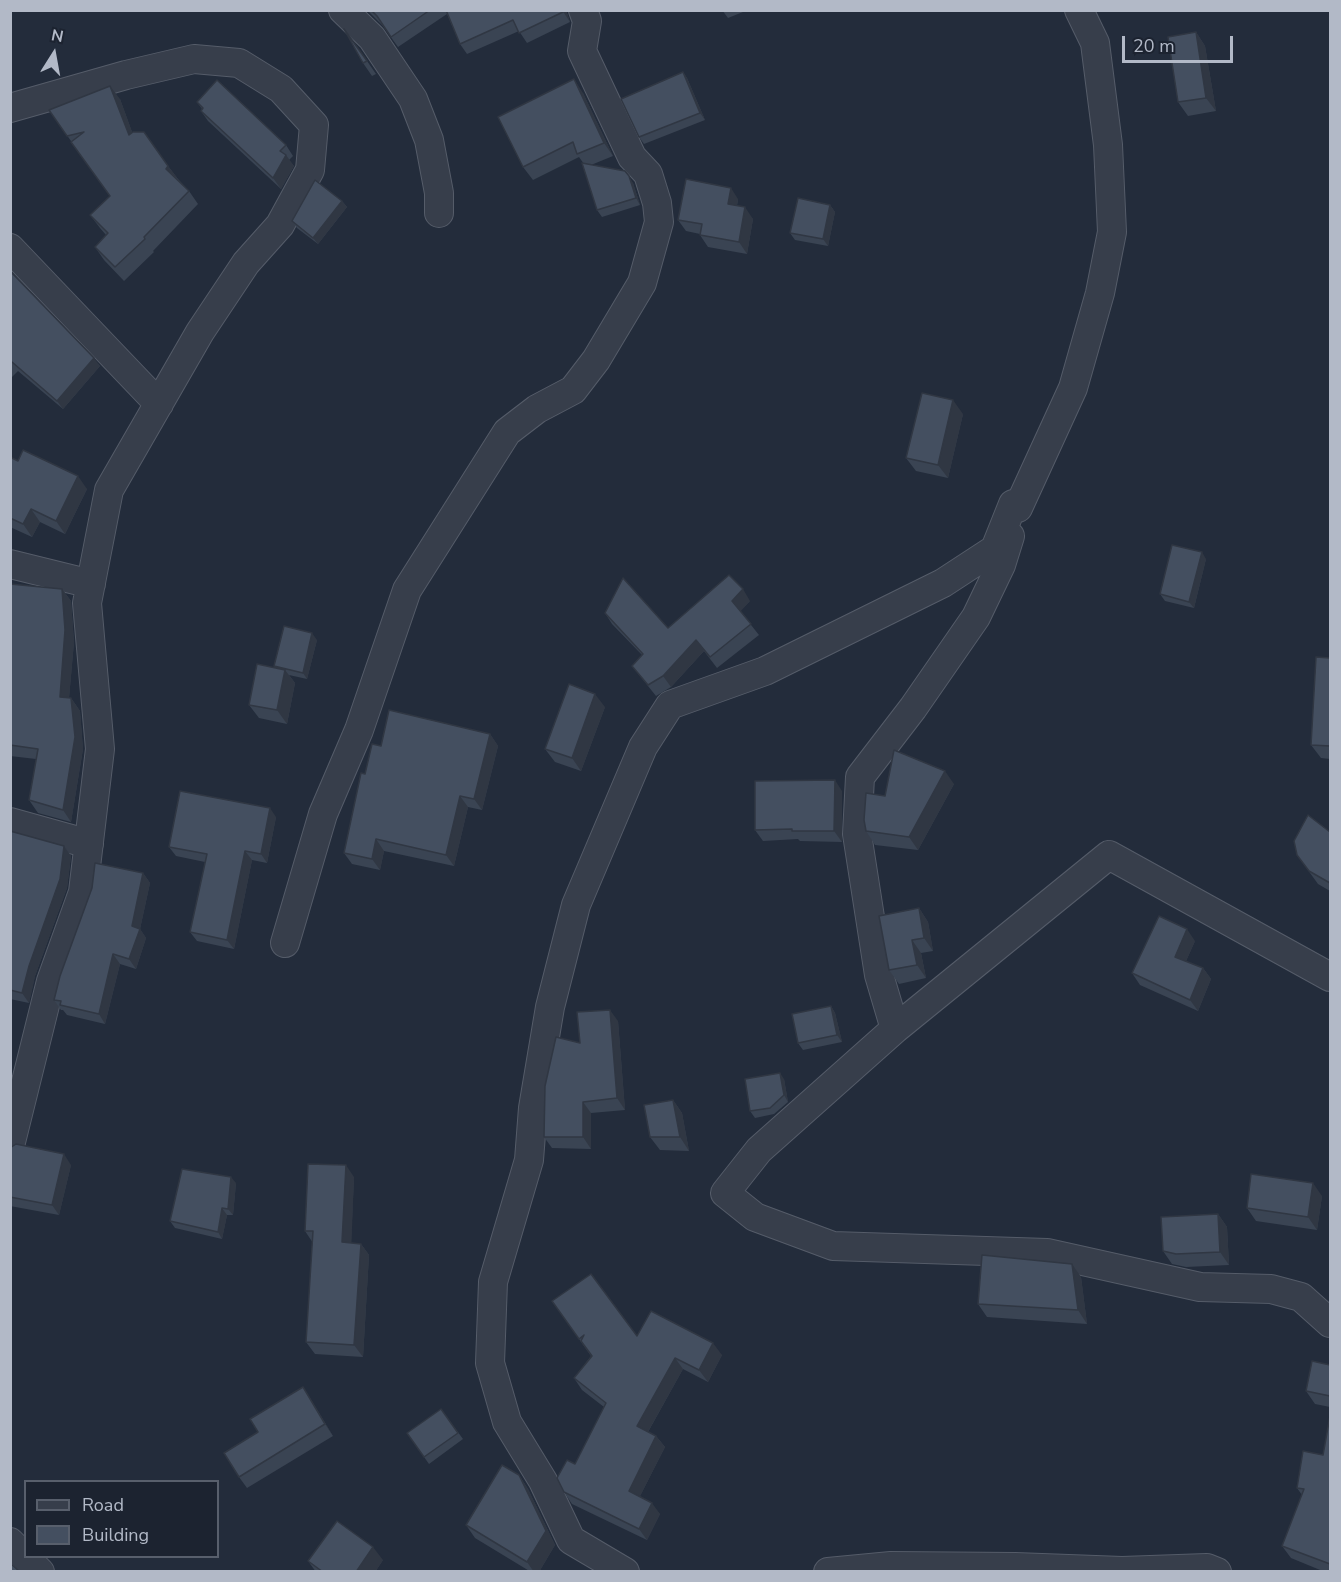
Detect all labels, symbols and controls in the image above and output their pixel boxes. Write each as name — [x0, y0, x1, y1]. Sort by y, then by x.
north arrow — [24, 24, 84, 84]
text: N — [49, 24, 65, 48]
scale bar — [1125, 24, 1236, 62]
text: 20 m — [1133, 34, 1175, 58]
legend — [24, 1480, 219, 1558]
text: Road — [82, 1493, 124, 1517]
text: Building — [82, 1523, 149, 1547]

